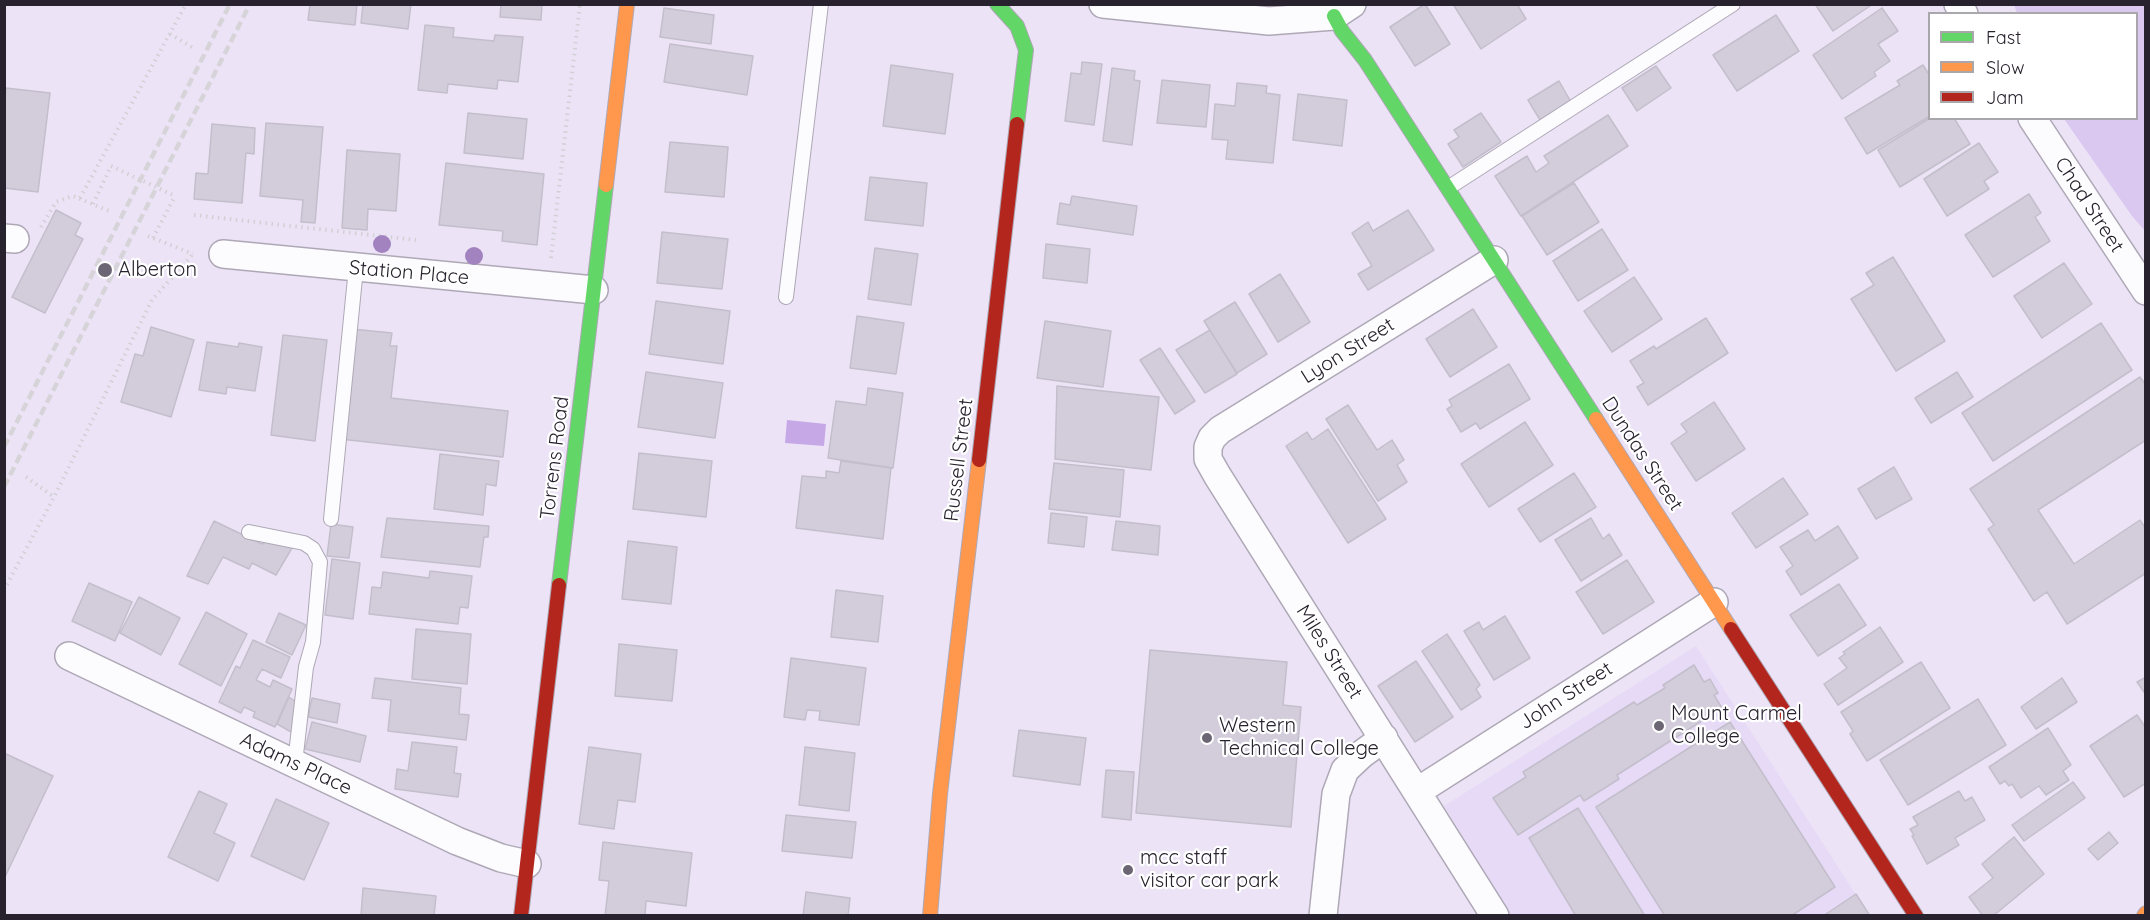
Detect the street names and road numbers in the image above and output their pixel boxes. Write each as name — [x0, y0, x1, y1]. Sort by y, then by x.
street label: Chad Street — [2049, 153, 2129, 257]
street label: Station Place — [348, 256, 470, 290]
street label: Lyon Street — [1297, 313, 1399, 389]
street label: Dundas Street — [1596, 393, 1688, 515]
street label: Torrens Road — [536, 395, 574, 521]
street label: Russell Street — [940, 397, 978, 523]
street label: Miles Street — [1291, 601, 1367, 703]
street label: John Street — [1515, 657, 1617, 735]
street label: Adams Place — [236, 728, 356, 800]

